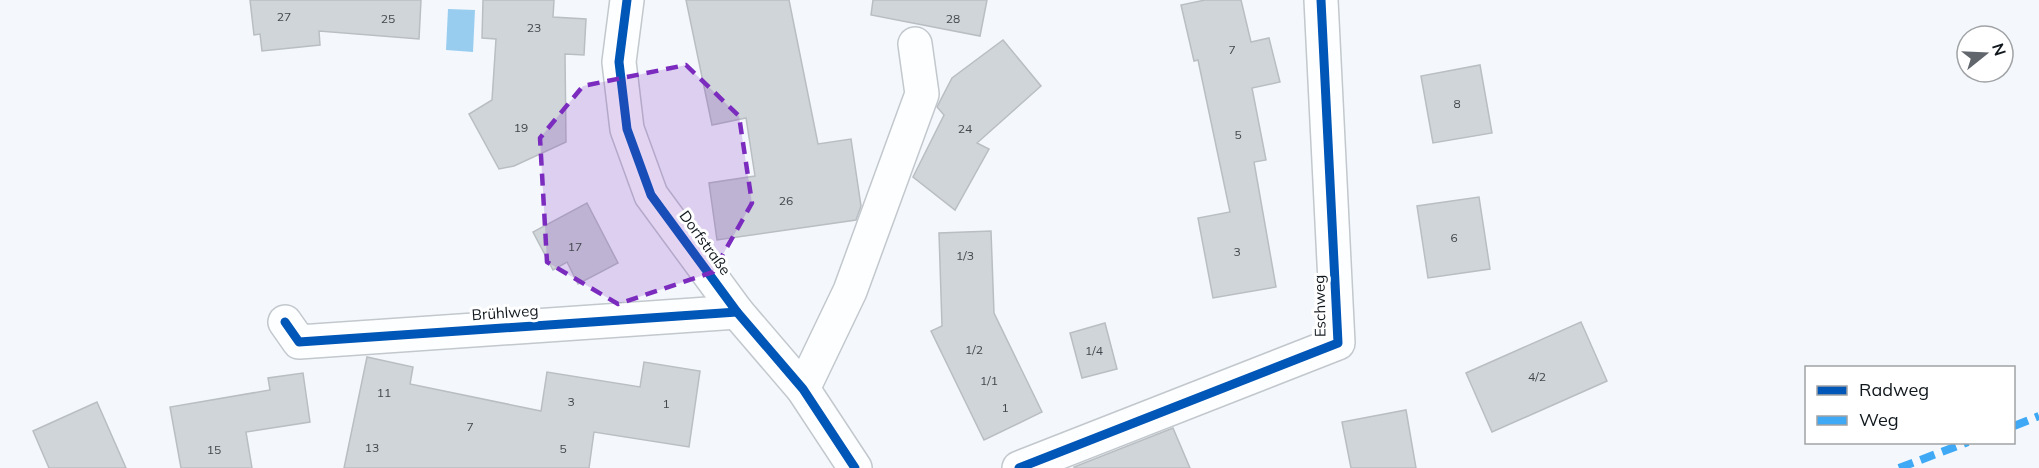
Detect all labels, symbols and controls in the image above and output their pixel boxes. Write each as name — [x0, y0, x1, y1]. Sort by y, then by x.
house number: 27 — [277, 9, 291, 24]
house number: 25 — [381, 11, 395, 26]
house number: 28 — [946, 11, 960, 26]
house number: 23 — [527, 20, 541, 35]
north arrow — [1955, 24, 2015, 84]
text: N — [1988, 41, 2011, 58]
house number: 7 — [1228, 42, 1236, 57]
house number: 8 — [1453, 96, 1461, 111]
house number: 19 — [514, 120, 528, 135]
house number: 24 — [958, 121, 972, 136]
house number: 5 — [1234, 127, 1242, 142]
house number: 26 — [779, 193, 793, 208]
street label: Dorfstraße — [676, 207, 735, 279]
house number: 6 — [1450, 230, 1458, 245]
house number: 17 — [568, 239, 582, 254]
house number: 3 — [1233, 244, 1241, 259]
house number: 1/3 — [956, 248, 974, 263]
street label: Eschweg — [1309, 275, 1330, 337]
street label: Brühlweg — [471, 301, 539, 324]
house number: 1/2 — [965, 342, 983, 357]
house number: 1/4 — [1085, 343, 1103, 358]
legend — [1805, 366, 2015, 444]
house number: 4/2 — [1528, 369, 1546, 384]
house number: 1/1 — [980, 373, 998, 388]
text: Radweg — [1859, 378, 1929, 401]
house number: 11 — [377, 385, 391, 400]
house number: 3 — [567, 394, 575, 409]
house number: 1 — [662, 396, 670, 411]
house number: 1 — [1001, 400, 1009, 415]
text: Weg — [1859, 408, 1899, 431]
house number: 7 — [466, 419, 474, 434]
house number: 13 — [365, 440, 379, 455]
house number: 5 — [559, 441, 567, 456]
house number: 15 — [207, 442, 221, 457]

